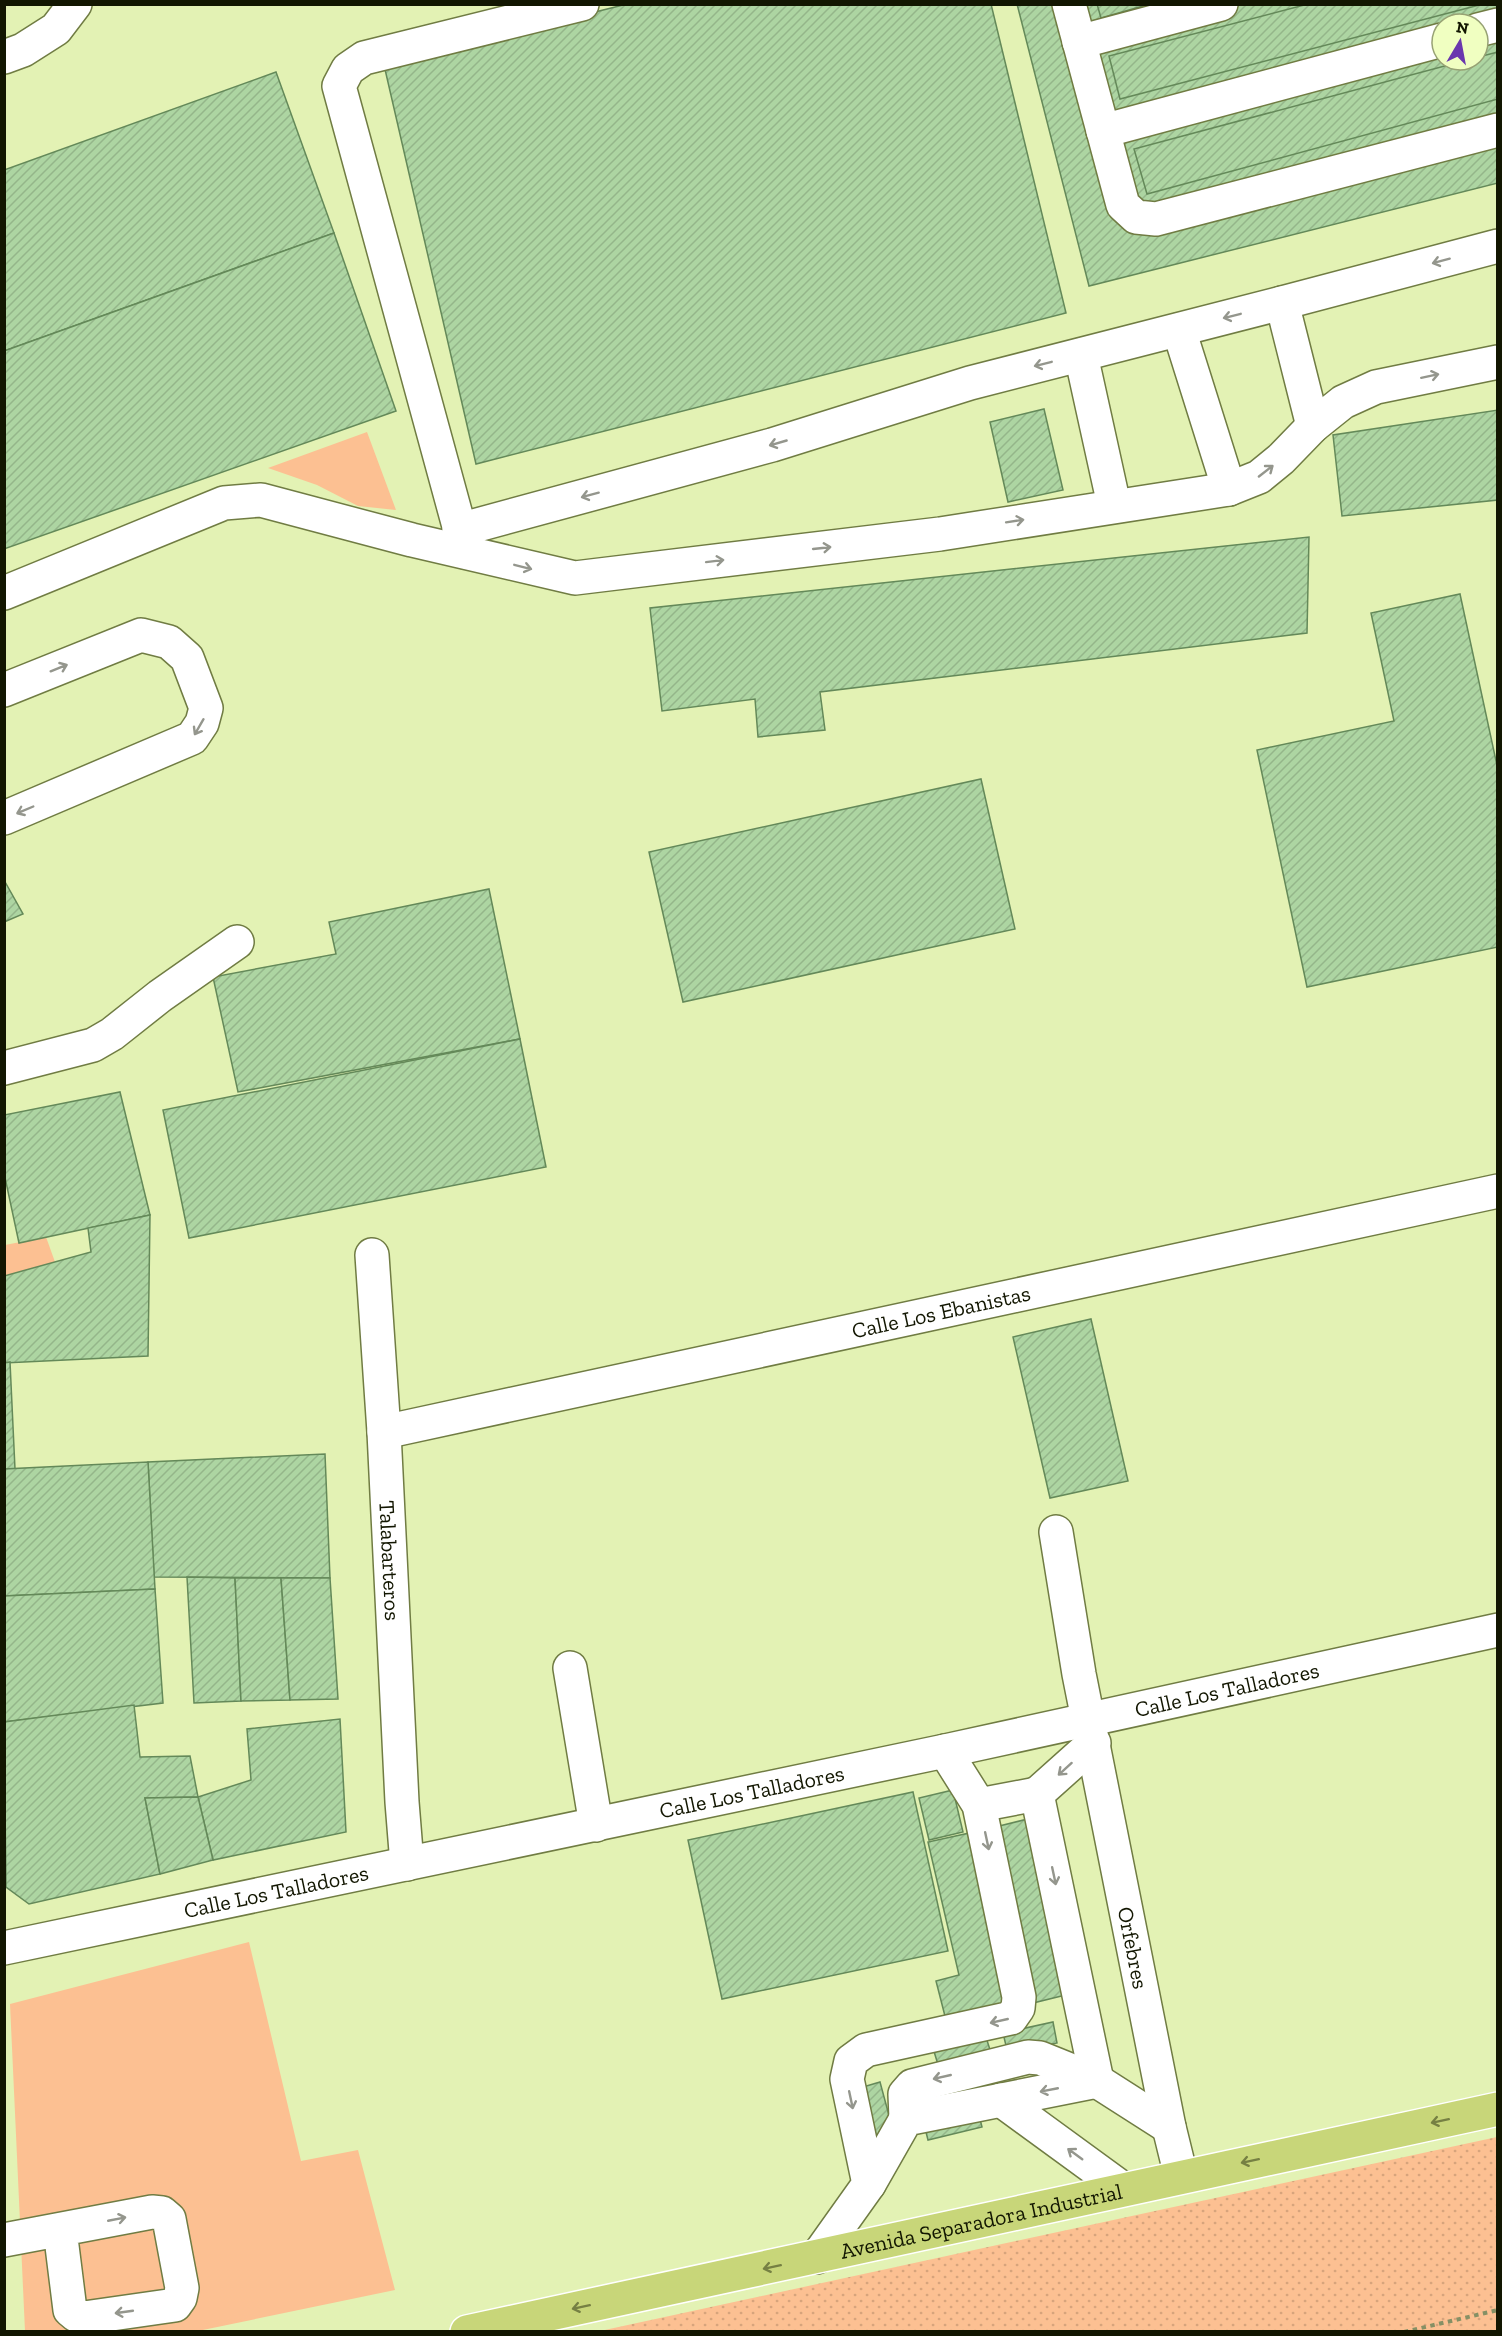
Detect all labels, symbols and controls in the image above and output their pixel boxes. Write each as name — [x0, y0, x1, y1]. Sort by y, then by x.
north arrow — [1430, 12, 1490, 72]
text: N — [1455, 17, 1470, 38]
one-way arrow — [1432, 255, 1451, 267]
one-way arrow — [1223, 310, 1242, 322]
one-way arrow — [1034, 359, 1053, 370]
one-way arrow — [1420, 370, 1439, 381]
one-way arrow — [769, 438, 788, 449]
one-way arrow — [1258, 465, 1274, 478]
one-way arrow — [580, 489, 599, 501]
one-way arrow — [1005, 516, 1025, 527]
one-way arrow — [812, 542, 832, 553]
one-way arrow — [705, 555, 725, 566]
one-way arrow — [513, 561, 532, 573]
one-way arrow — [49, 662, 68, 673]
one-way arrow — [192, 718, 204, 735]
one-way arrow — [16, 805, 34, 816]
street label: Calle Los Ebanistas — [849, 1280, 1033, 1344]
street label: Talabarteros — [373, 1500, 406, 1621]
street label: Calle Los Talladores — [1132, 1657, 1322, 1723]
street label: Calle Los Talladores — [657, 1759, 847, 1824]
one-way arrow — [1058, 1762, 1073, 1776]
one-way arrow — [981, 1831, 993, 1850]
street label: Calle Los Talladores — [181, 1859, 371, 1924]
one-way arrow — [1049, 1866, 1060, 1885]
street label: Orfebres — [1112, 1904, 1154, 1991]
one-way arrow — [990, 2016, 1010, 2027]
one-way arrow — [933, 2072, 952, 2084]
one-way arrow — [1039, 2085, 1059, 2096]
one-way arrow — [846, 2090, 857, 2110]
one-way arrow — [1431, 2116, 1451, 2127]
one-way arrow — [1068, 2148, 1084, 2160]
one-way arrow — [1240, 2156, 1259, 2168]
street label: Avenida Separadora Industrial — [838, 2178, 1125, 2265]
one-way arrow — [107, 2213, 127, 2224]
one-way arrow — [763, 2261, 782, 2273]
one-way arrow — [572, 2302, 592, 2313]
one-way arrow — [115, 2307, 135, 2318]

